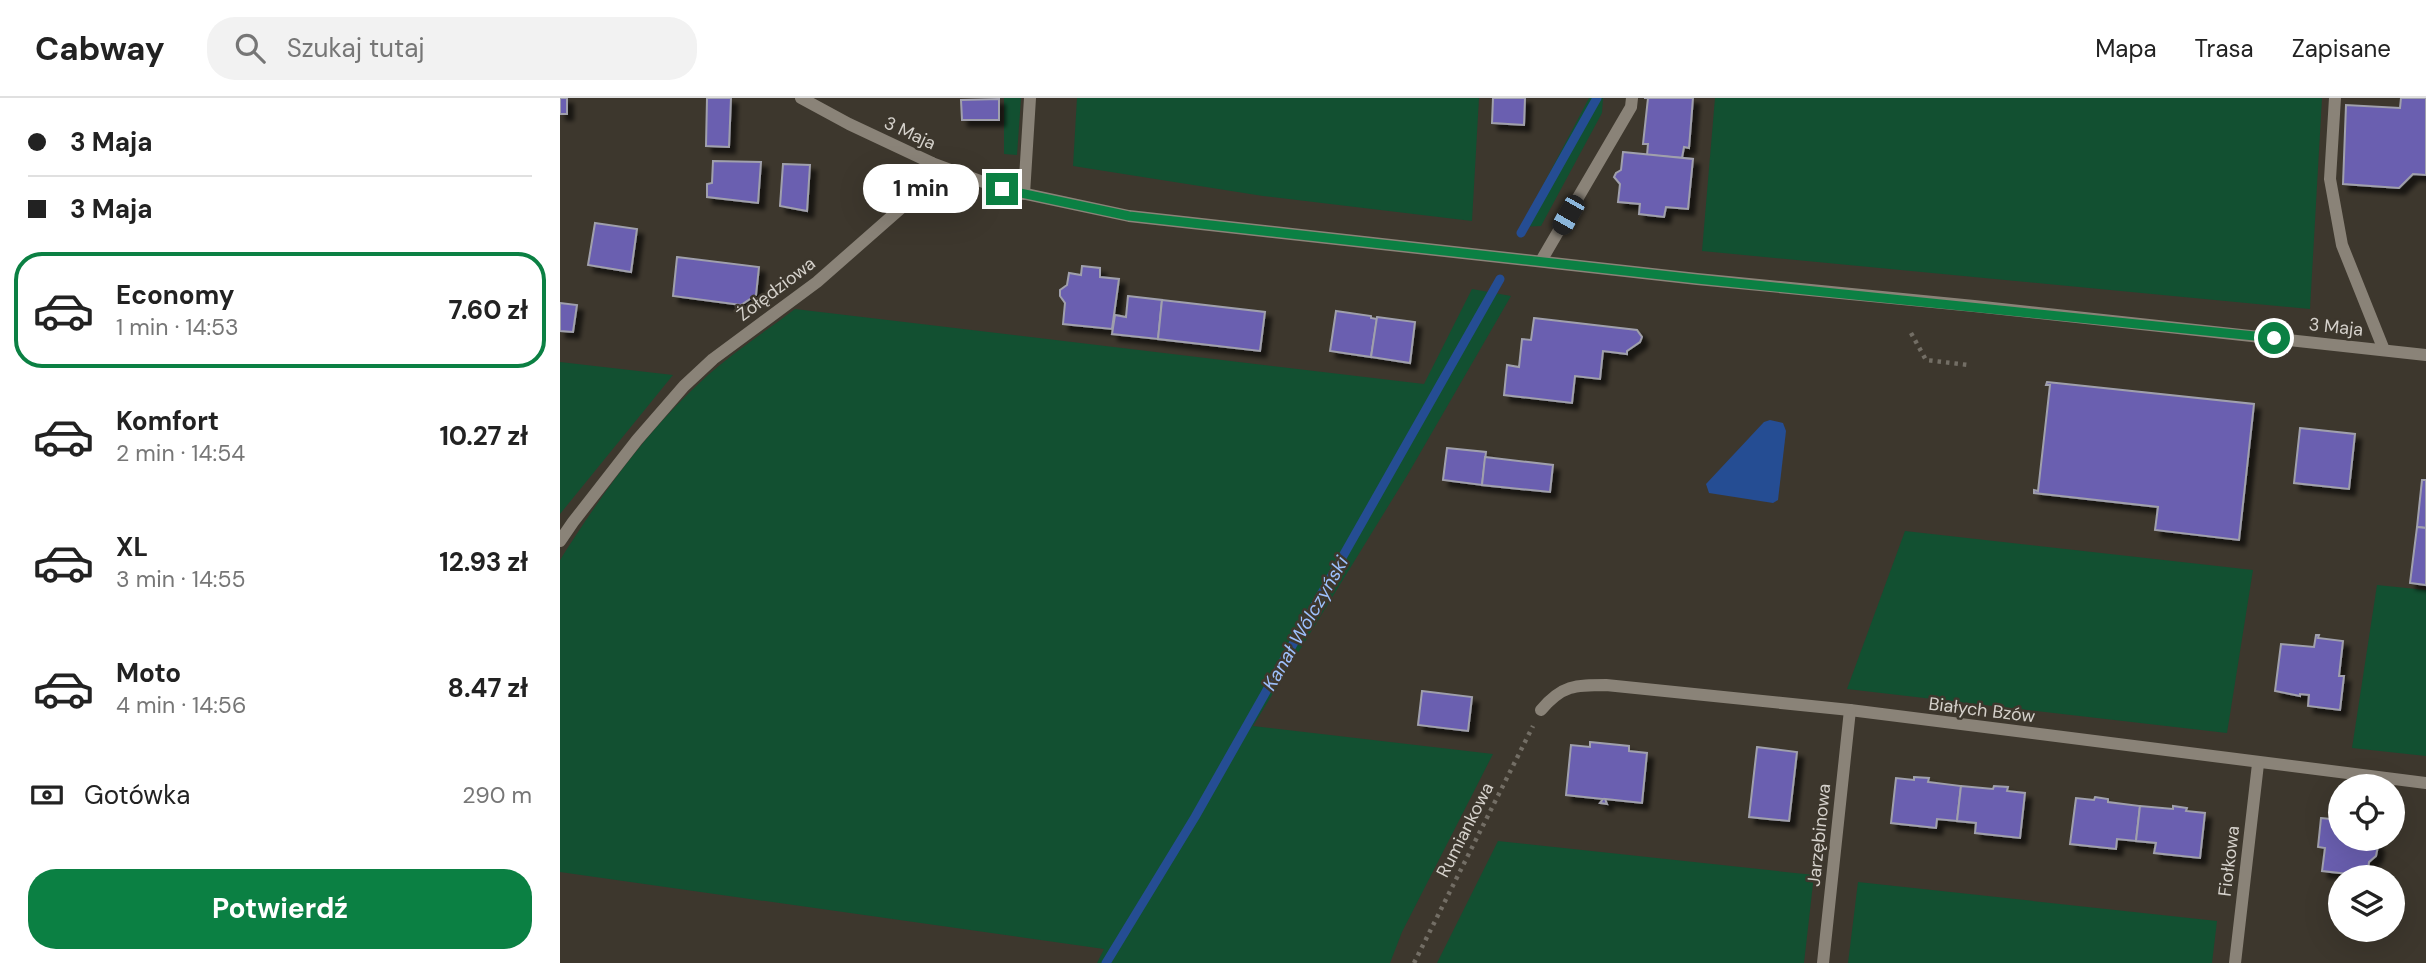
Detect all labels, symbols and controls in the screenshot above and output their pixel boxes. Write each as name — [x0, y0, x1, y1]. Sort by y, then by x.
search box — [207, 17, 697, 80]
text: Cabway — [35, 27, 165, 70]
icon: search — [231, 29, 269, 67]
text: Szukaj tutaj — [287, 31, 425, 65]
text: Mapa — [2095, 33, 2157, 64]
text: Trasa — [2195, 33, 2254, 64]
text: Zapisane — [2292, 33, 2391, 64]
street label: 3 Maja — [880, 111, 940, 155]
text: 3 Maja — [70, 125, 152, 159]
callout: 1 min — [862, 164, 978, 214]
text: 1 min — [893, 173, 949, 203]
route end — [986, 173, 1018, 205]
text: 3 Maja — [70, 192, 152, 226]
car — [1549, 192, 1588, 238]
street label: Żołędziowa — [732, 252, 820, 326]
text: Economy — [116, 278, 234, 312]
icon: car — [32, 279, 95, 342]
text: 7.60 zł — [449, 293, 528, 327]
text: 1 min · 14:53 — [116, 312, 239, 342]
street label: 3 Maja — [2308, 312, 2364, 342]
route start — [2258, 322, 2290, 354]
text: Komfort — [116, 404, 219, 438]
icon: car — [32, 405, 95, 468]
text: 10.27 zł — [439, 419, 528, 453]
text: 2 min · 14:54 — [116, 438, 245, 468]
text: XL — [116, 530, 148, 564]
icon: car — [32, 531, 95, 594]
text: 12.93 zł — [439, 545, 528, 579]
water label: Kanał Wólczyński — [1257, 551, 1354, 695]
text: 3 min · 14:55 — [116, 564, 246, 594]
text: Moto — [116, 656, 181, 690]
icon: car — [32, 657, 95, 720]
text: 8.47 zł — [448, 671, 528, 705]
text: 4 min · 14:56 — [116, 690, 246, 720]
street label: Białych Bzów — [1927, 692, 2037, 728]
map controls — [2328, 774, 2405, 942]
button: locate — [2328, 774, 2405, 851]
icon: cash — [28, 776, 66, 814]
text: Gotówka — [84, 778, 190, 812]
street label: Rumiankowa — [1431, 778, 1499, 882]
text: 290 m — [462, 780, 532, 810]
street label: Jarzębinowa — [1802, 782, 1836, 888]
street label: Fiołkowa — [2213, 824, 2245, 898]
button: layers — [2328, 865, 2405, 942]
button: Potwierdź — [28, 869, 532, 949]

